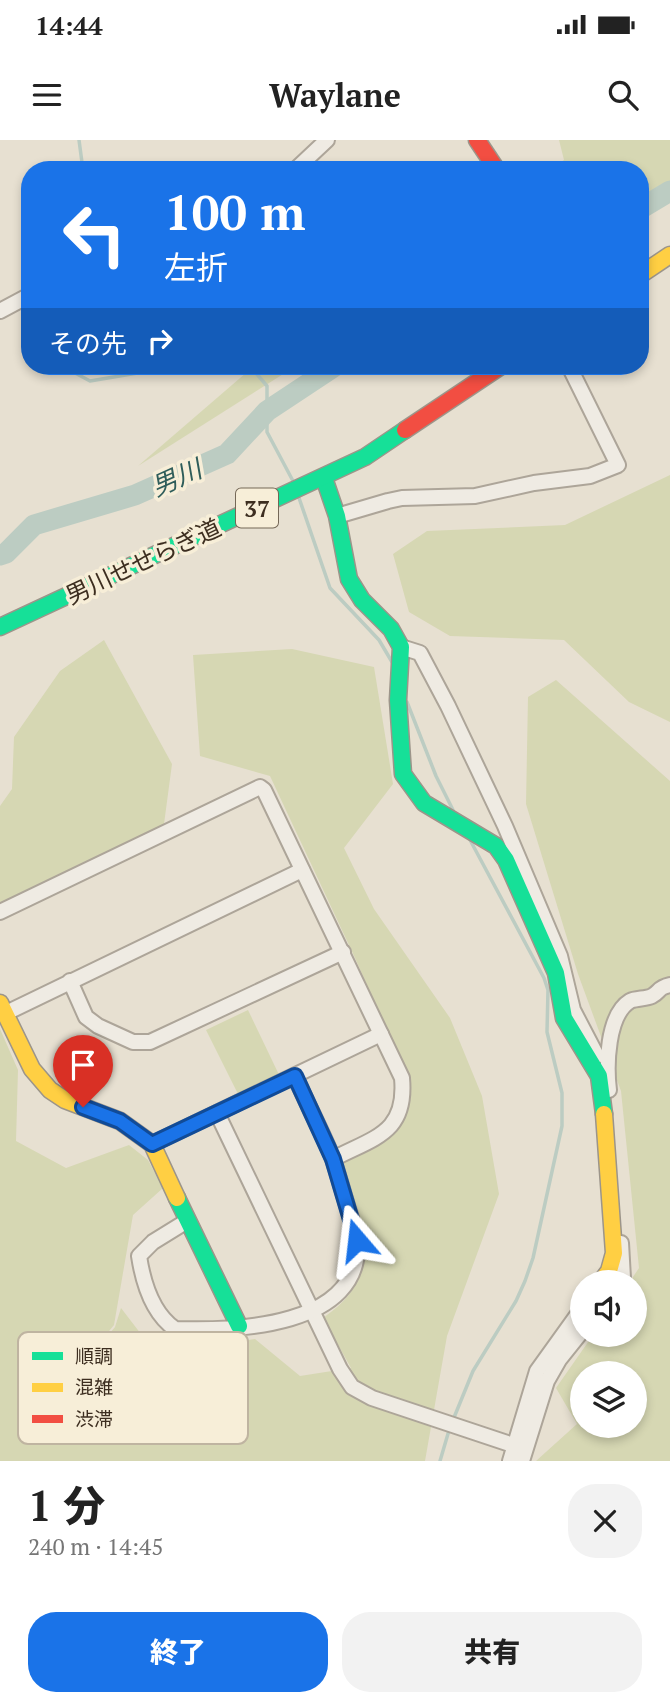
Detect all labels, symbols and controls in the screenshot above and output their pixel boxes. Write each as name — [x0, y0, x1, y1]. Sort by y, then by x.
text: 14:44 — [35, 8, 103, 42]
text: Waylane — [269, 74, 401, 116]
icon: menu — [28, 76, 66, 114]
icon: search — [604, 76, 642, 114]
text: 100 m — [164, 179, 306, 244]
icon: left — [49, 189, 140, 280]
text: 左折 — [164, 246, 228, 288]
icon: right — [141, 322, 179, 360]
text: その先 — [49, 326, 127, 360]
water label: 男川 — [145, 450, 209, 503]
road number: 37 — [236, 488, 278, 528]
street label: 男川せせらぎ道 — [60, 511, 226, 611]
pin — [53, 1035, 113, 1107]
icon: arrive — [64, 1046, 102, 1084]
position arrow — [320, 1203, 394, 1277]
map controls — [570, 1270, 647, 1438]
button: sound — [570, 1270, 647, 1347]
legend — [18, 1332, 248, 1444]
text: 順調 — [75, 1343, 113, 1368]
button: layers — [570, 1361, 647, 1438]
text: 混雑 — [75, 1374, 113, 1399]
text: 渋滞 — [75, 1406, 113, 1431]
text: 1 分 — [28, 1477, 105, 1533]
button: close — [568, 1484, 642, 1558]
text: 240 m · 14:45 — [28, 1531, 163, 1562]
button: 終了 — [28, 1612, 328, 1692]
button: 共有 — [342, 1612, 642, 1692]

